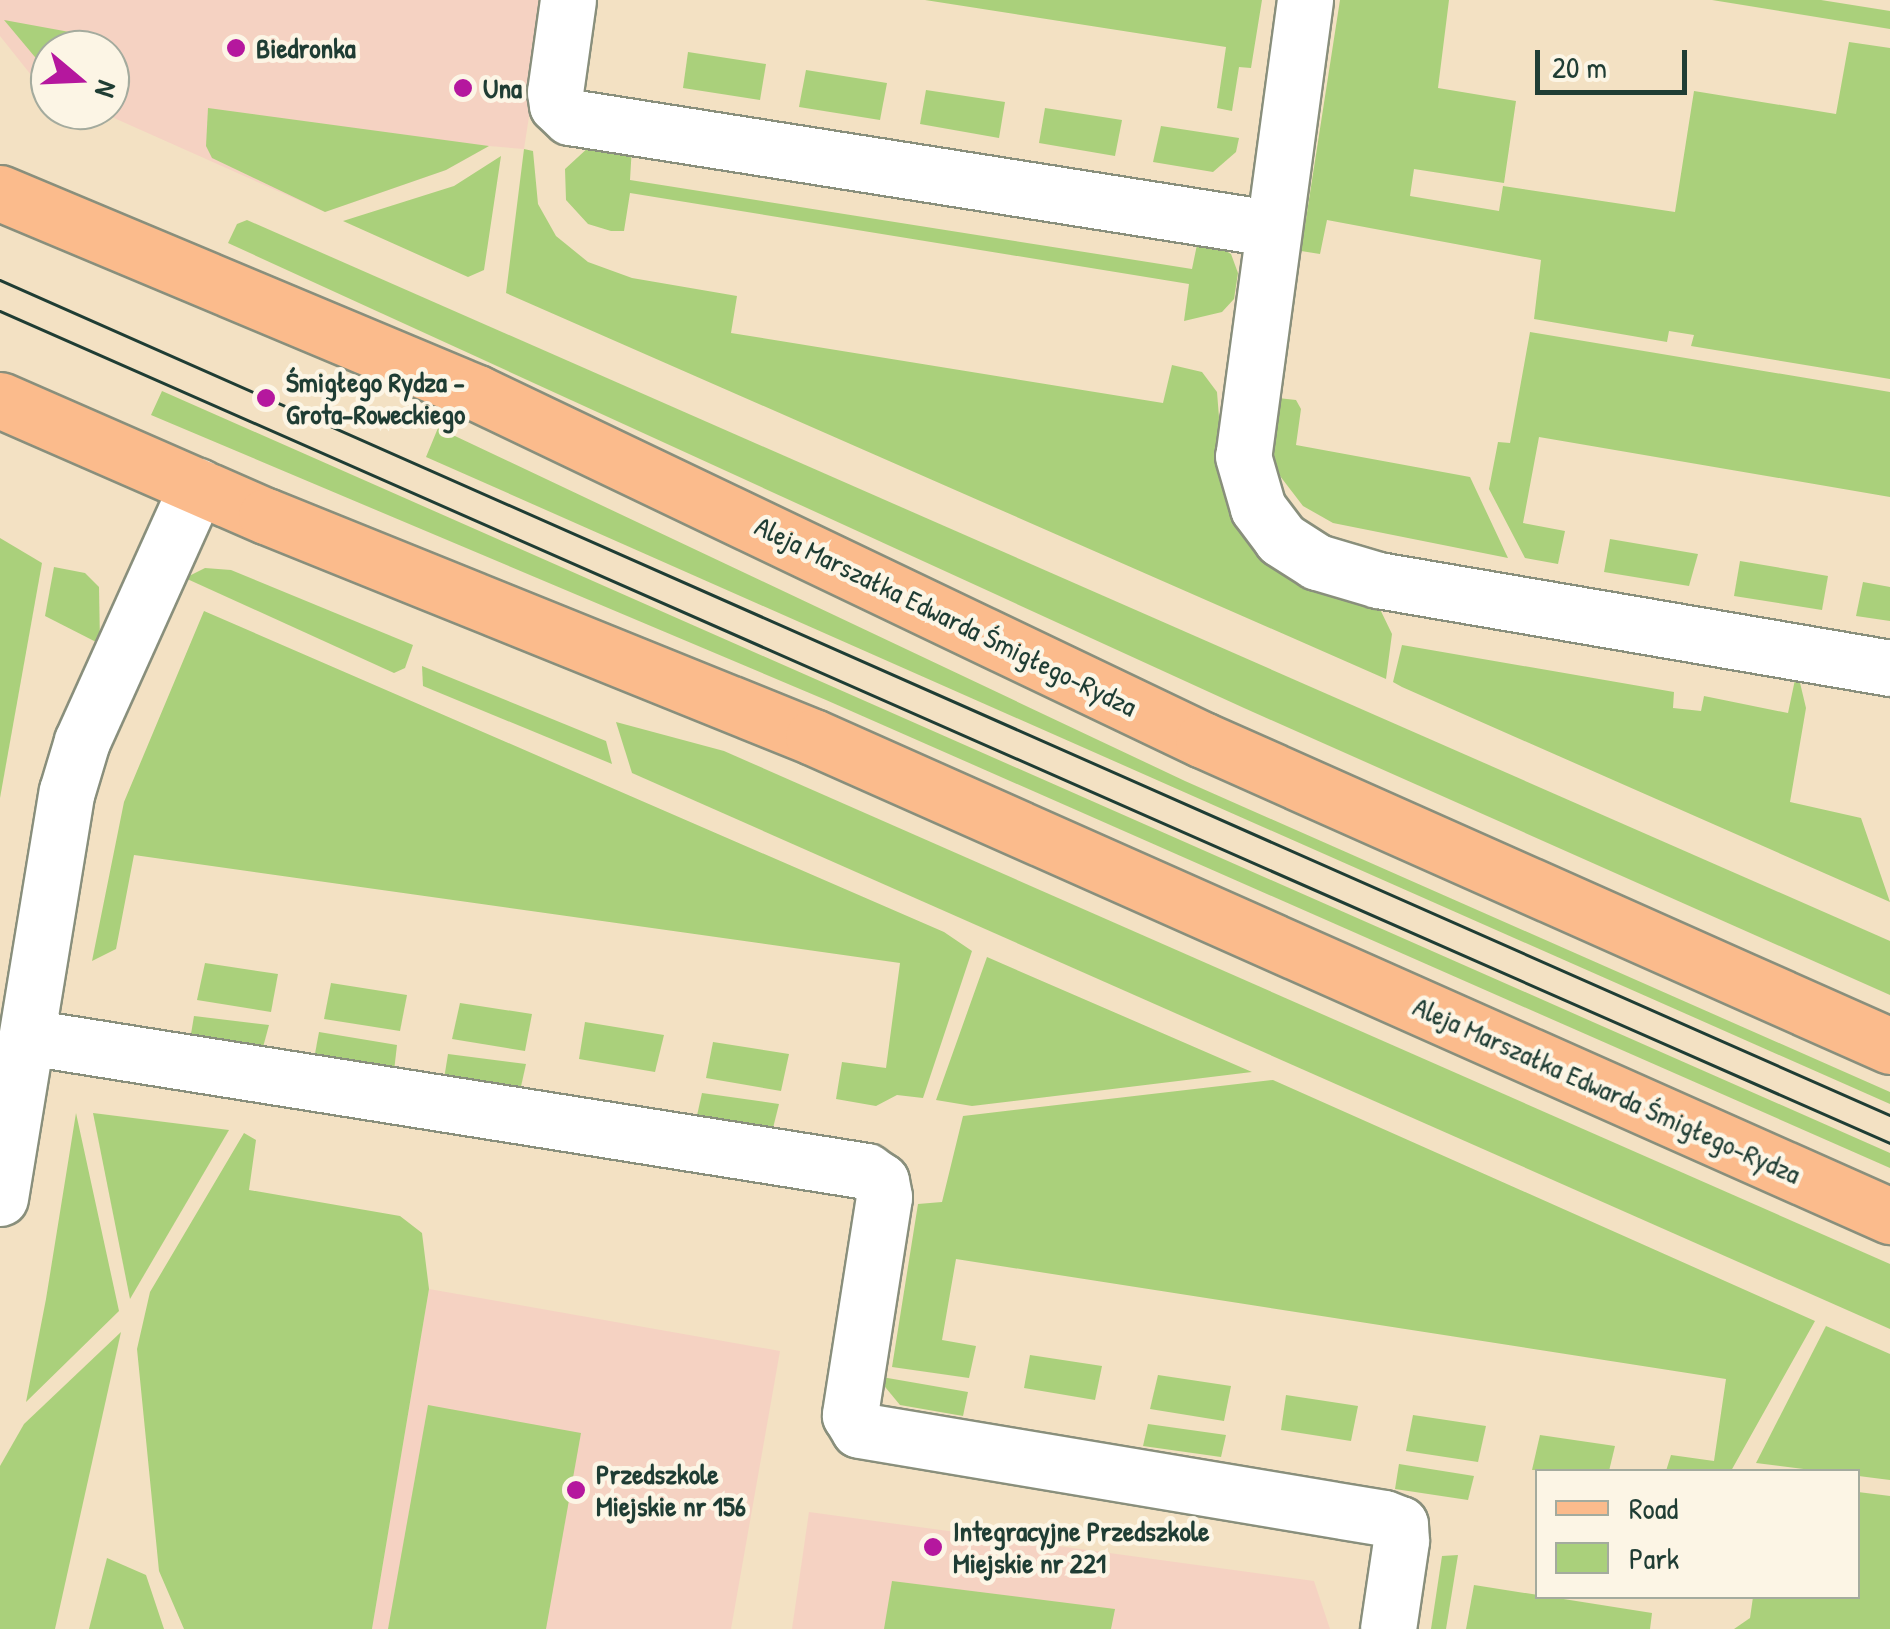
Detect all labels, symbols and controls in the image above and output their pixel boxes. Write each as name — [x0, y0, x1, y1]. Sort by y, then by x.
north arrow — [30, 30, 130, 130]
scale bar — [1540, 30, 1692, 92]
place label: Biedronka — [256, 31, 356, 65]
marker: Biedronka — [225, 37, 247, 59]
text: 20 m — [1552, 47, 1607, 87]
place label: Una — [483, 71, 522, 105]
text: N — [86, 76, 127, 102]
marker: Una — [452, 77, 474, 99]
place label: Śmigłego Rydza - Grota-Roweckiego — [286, 365, 465, 431]
marker: Śmigłego Rydza - Grota-Roweckiego — [255, 387, 277, 409]
street label: Aleja Marszałka Edwarda Śmigłego-Rydza — [750, 509, 1142, 723]
street label: Aleja Marszałka Edwarda Śmigłego-Rydza — [1408, 989, 1806, 1191]
place label: Przedszkole Miejskie nr 156 — [596, 1457, 746, 1523]
legend — [1535, 1469, 1860, 1599]
marker: Przedszkole Miejskie nr 156 — [565, 1479, 587, 1501]
text: Road — [1629, 1488, 1678, 1528]
place label: Integracyjne Przedszkole Miejskie nr 221 — [953, 1514, 1209, 1580]
marker: Integracyjne Przedszkole Miejskie nr 221 — [922, 1536, 944, 1558]
text: Park — [1629, 1538, 1679, 1578]

